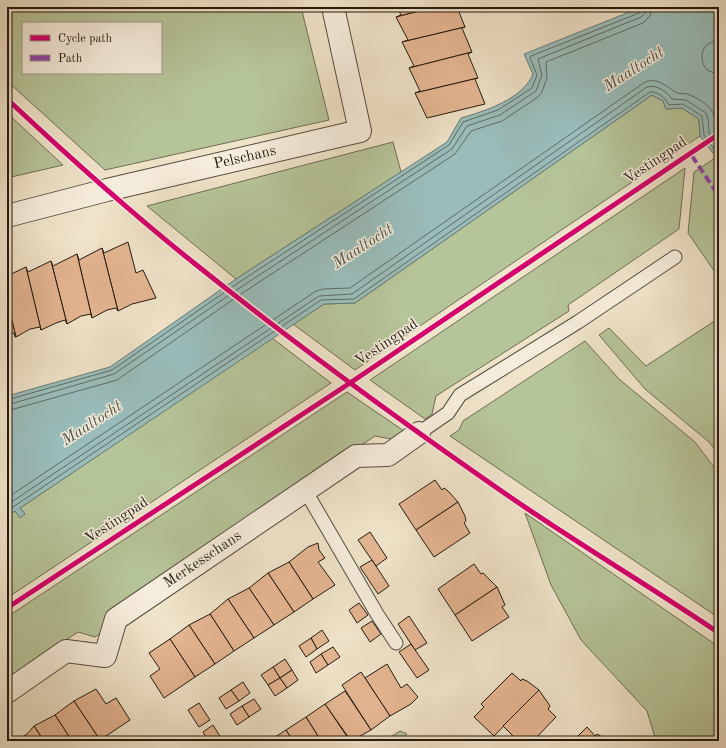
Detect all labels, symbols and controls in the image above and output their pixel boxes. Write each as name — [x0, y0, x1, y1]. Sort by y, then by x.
legend — [22, 22, 162, 74]
text: Cycle path — [58, 33, 113, 45]
water label: Maaltocht — [600, 44, 668, 96]
text: Path — [58, 53, 83, 65]
street label: Vestingpad — [622, 135, 690, 187]
street label: Pelschans — [212, 144, 278, 172]
water label: Maaltocht — [329, 221, 397, 273]
street label: Vestingpad — [353, 317, 421, 369]
water label: Maaltocht — [58, 398, 126, 450]
street label: Vestingpad — [83, 495, 151, 547]
street label: Merkesschans — [161, 529, 245, 591]

